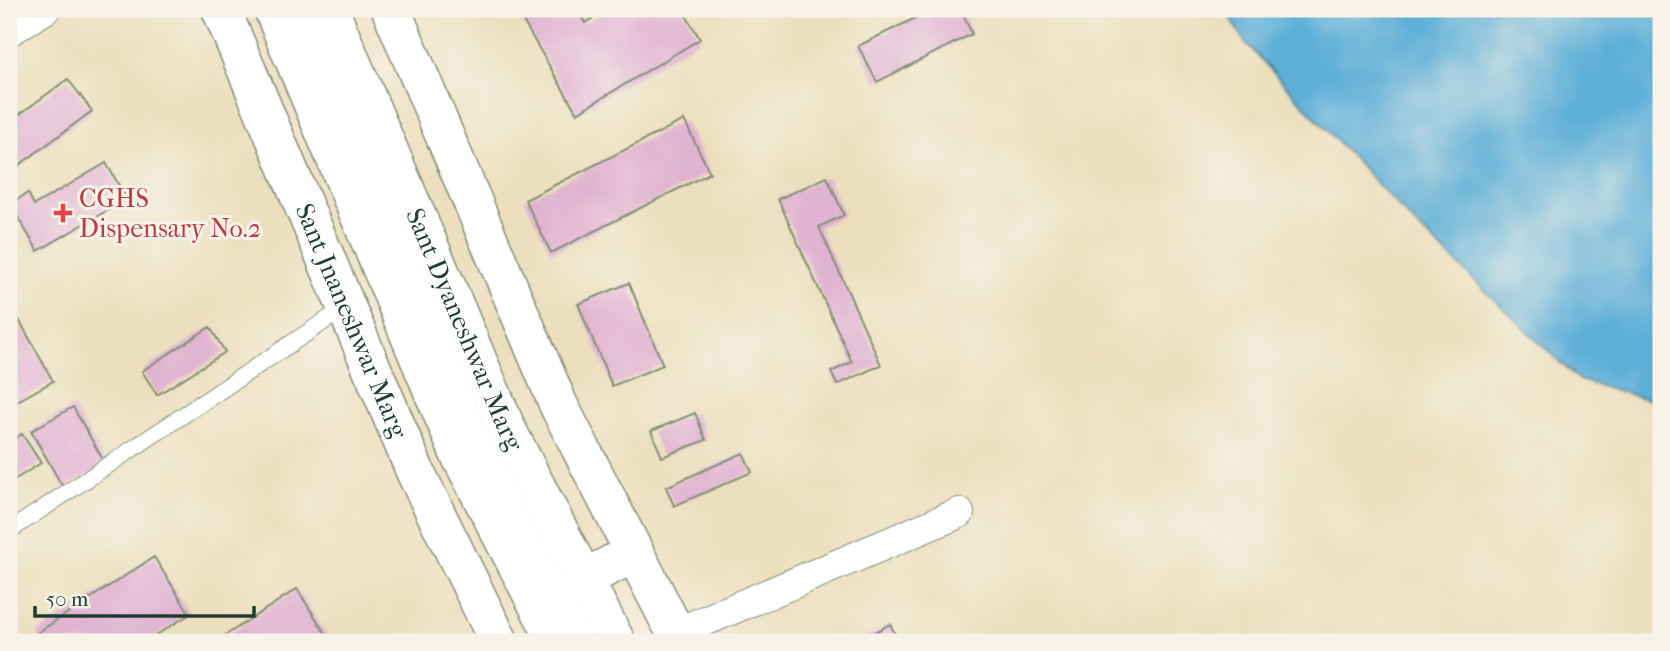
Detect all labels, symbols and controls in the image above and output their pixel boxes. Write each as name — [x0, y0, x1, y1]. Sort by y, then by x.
place label: CGHS Dispensary No.2 — [79, 183, 261, 244]
street label: Sant Jnaneshwar Marg — [288, 199, 415, 444]
marker: CGHS Dispensary No.2 — [53, 203, 73, 223]
street label: Sant Dyaneshwar Marg — [399, 204, 531, 457]
scale bar — [35, 574, 254, 618]
text: 50 m — [46, 587, 89, 611]

